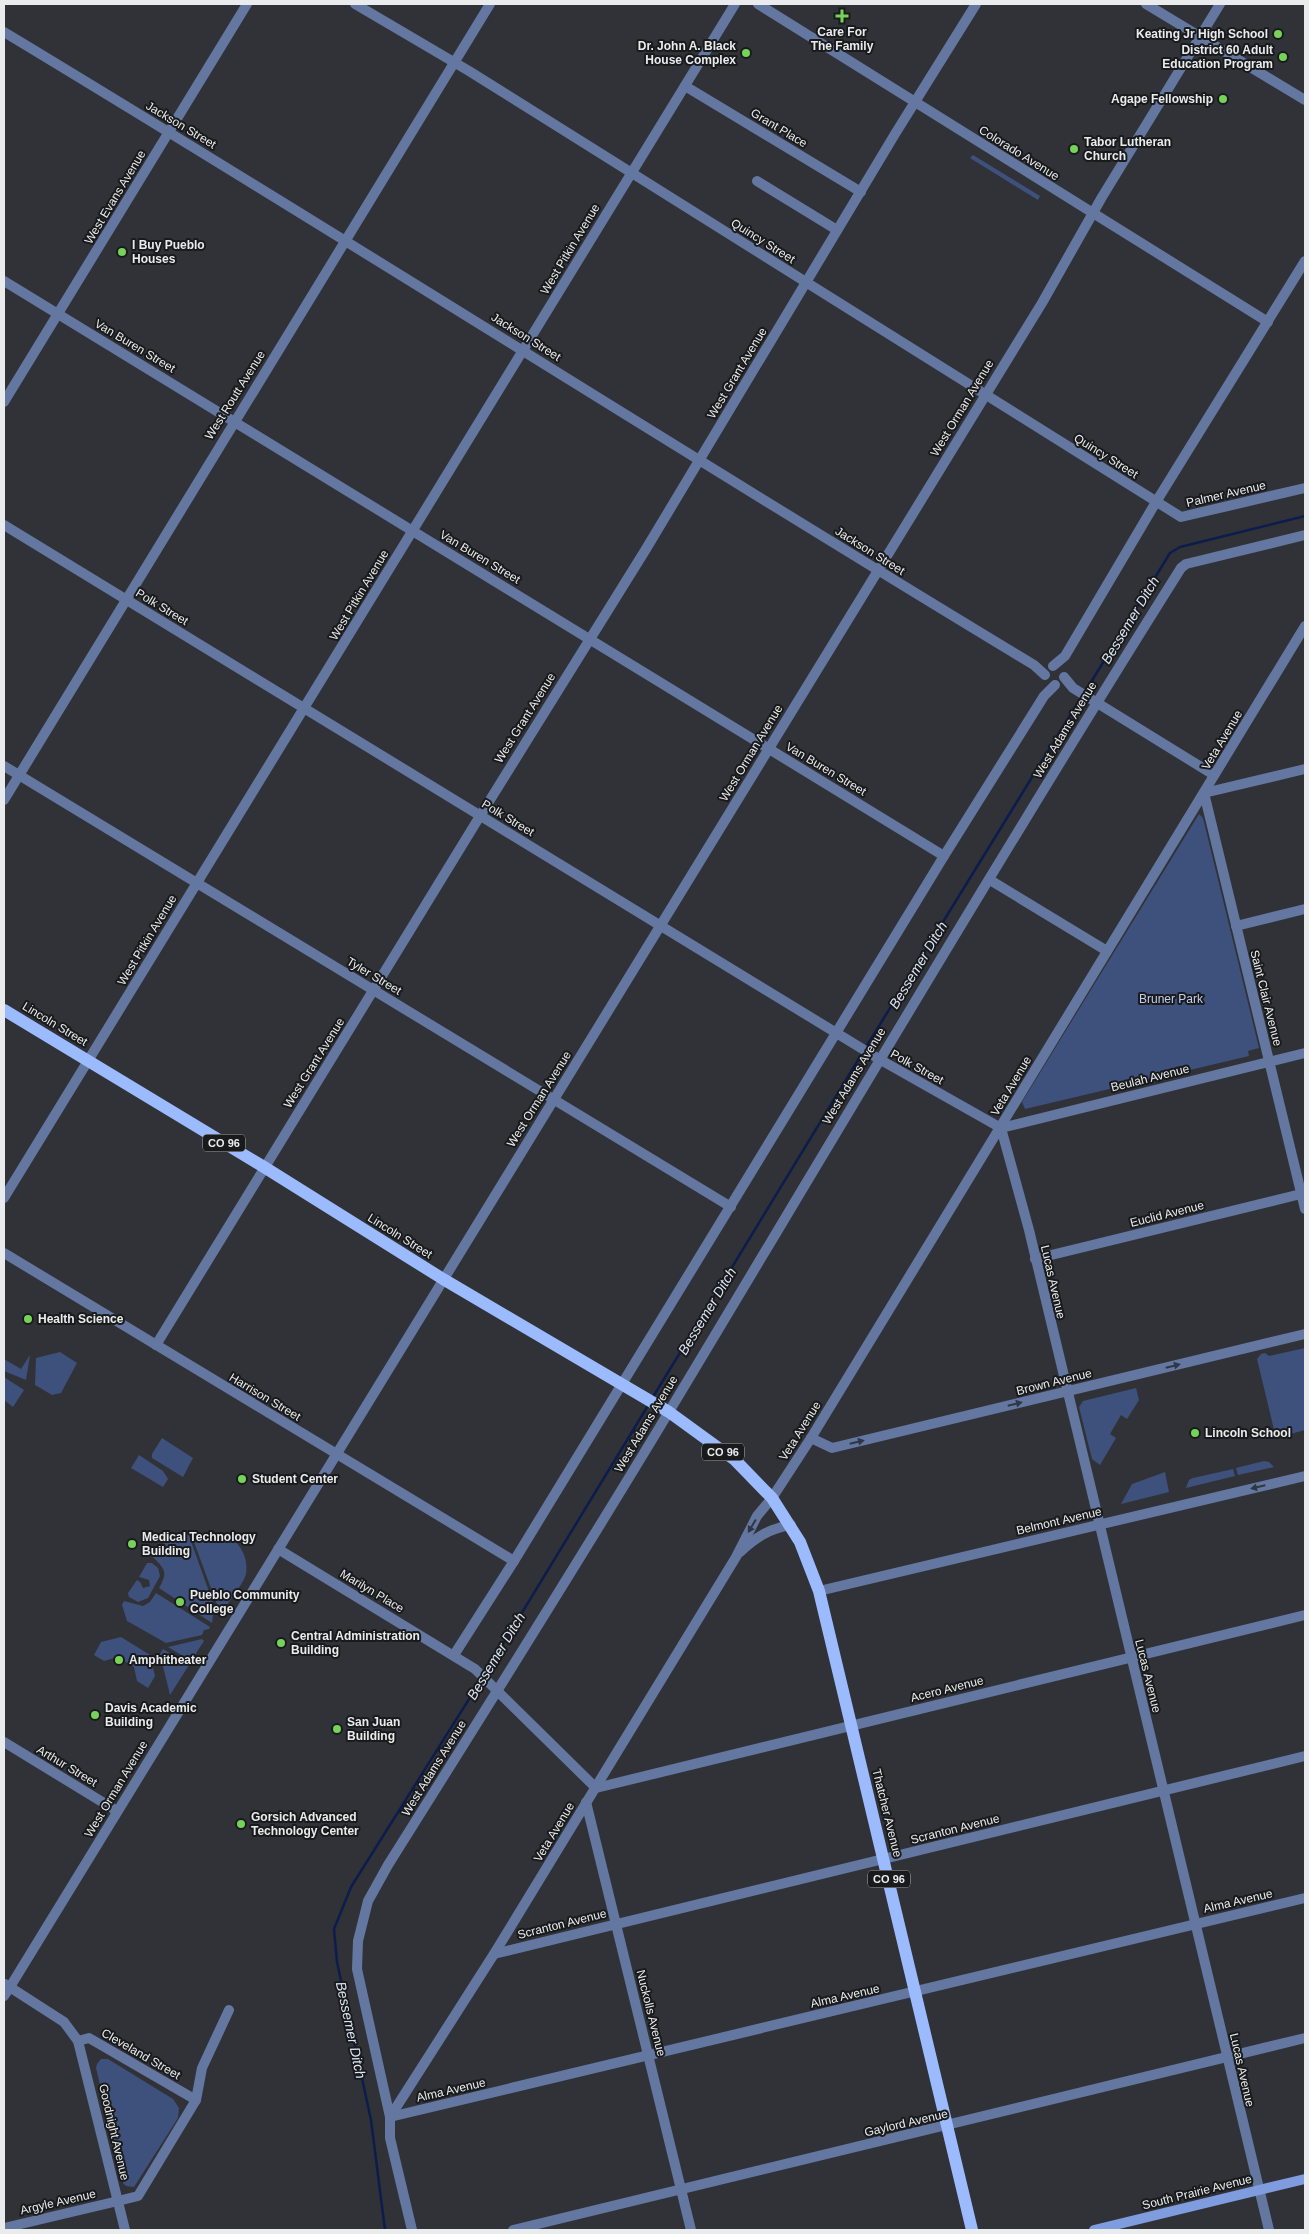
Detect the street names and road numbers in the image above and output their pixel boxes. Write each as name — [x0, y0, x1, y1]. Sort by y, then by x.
street label: Jackson Street — [143, 99, 219, 152]
street label: Grant Place — [748, 106, 810, 150]
street label: Colorado Avenue — [976, 123, 1062, 183]
street label: West Evans Avenue — [81, 147, 149, 246]
street label: West Pitkin Avenue — [537, 201, 603, 297]
street label: Quincy Street — [728, 216, 798, 267]
street label: Jackson Street — [489, 310, 564, 364]
street label: Van Buren Street — [92, 317, 178, 376]
street label: West Grant Avenue — [704, 325, 770, 421]
street label: West Routt Avenue — [202, 348, 268, 442]
street label: West Orman Avenue — [928, 357, 997, 459]
street label: Quincy Street — [1071, 431, 1141, 482]
street label: Palmer Avenue — [1185, 478, 1267, 510]
street label: Jackson Street — [833, 524, 908, 578]
street label: Van Buren Street — [437, 528, 523, 587]
street label: West Pitkin Avenue — [326, 547, 392, 643]
street label: Polk Street — [133, 586, 191, 628]
street label: West Grant Avenue — [492, 670, 559, 766]
street label: West Adams Avenue — [1031, 679, 1100, 781]
street label: West Orman Avenue — [717, 702, 786, 804]
street label: Veta Avenue — [1199, 707, 1245, 772]
street label: Van Buren Street — [783, 740, 869, 799]
street label: Polk Street — [479, 797, 537, 839]
street label: West Pitkin Avenue — [114, 892, 180, 988]
street label: Saint Clair Avenue — [1247, 949, 1285, 1048]
street label: Tyler Street — [344, 954, 404, 998]
street label: Lincoln Street — [20, 999, 91, 1049]
street label: West Grant Avenue — [281, 1015, 348, 1111]
street label: West Adams Avenue — [820, 1025, 889, 1127]
street label: Polk Street — [888, 1047, 947, 1088]
street label: West Orman Avenue — [504, 1048, 574, 1149]
street label: Veta Avenue — [988, 1053, 1034, 1118]
street label: Beulah Avenue — [1109, 1061, 1191, 1095]
road number: CO 96 — [203, 1134, 245, 1152]
street label: Euclid Avenue — [1129, 1198, 1206, 1230]
street label: Lincoln Street — [365, 1211, 435, 1262]
street label: Lucas Avenue — [1038, 1244, 1068, 1321]
street label: Brown Avenue — [1015, 1366, 1093, 1398]
street label: Harrison Street — [227, 1370, 304, 1424]
street label: West Adams Avenue — [612, 1373, 681, 1475]
street label: Veta Avenue — [776, 1399, 824, 1463]
road number: CO 96 — [702, 1444, 744, 1460]
street label: Belmont Avenue — [1015, 1504, 1103, 1538]
street label: Marilyn Place — [338, 1566, 407, 1616]
street label: Lucas Avenue — [1132, 1638, 1164, 1714]
street label: Acero Avenue — [909, 1673, 985, 1705]
street label: West Adams Avenue — [399, 1717, 469, 1818]
street label: West Orman Avenue — [82, 1738, 151, 1840]
street label: Arthur Street — [34, 1742, 100, 1790]
street label: Thatcher Avenue — [869, 1767, 905, 1859]
street label: Veta Avenue — [531, 1799, 577, 1864]
street label: Scranton Avenue — [909, 1811, 1001, 1847]
road number: CO 96 — [868, 1870, 910, 1888]
street label: Alma Avenue — [1202, 1886, 1274, 1916]
street label: Scranton Avenue — [516, 1906, 608, 1942]
street label: Nuckolls Avenue — [634, 1968, 669, 2058]
street label: Alma Avenue — [809, 1981, 881, 2011]
street label: Cleveland Street — [99, 2026, 183, 2083]
street label: Lucas Avenue — [1227, 2032, 1257, 2109]
street label: Alma Avenue — [415, 2075, 487, 2105]
street label: Goodnight Avenue — [96, 2082, 132, 2182]
street label: Gaylord Avenue — [863, 2107, 949, 2139]
street label: South Prairie Avenue — [1141, 2172, 1254, 2212]
street label: Argyle Avenue — [19, 2186, 97, 2218]

